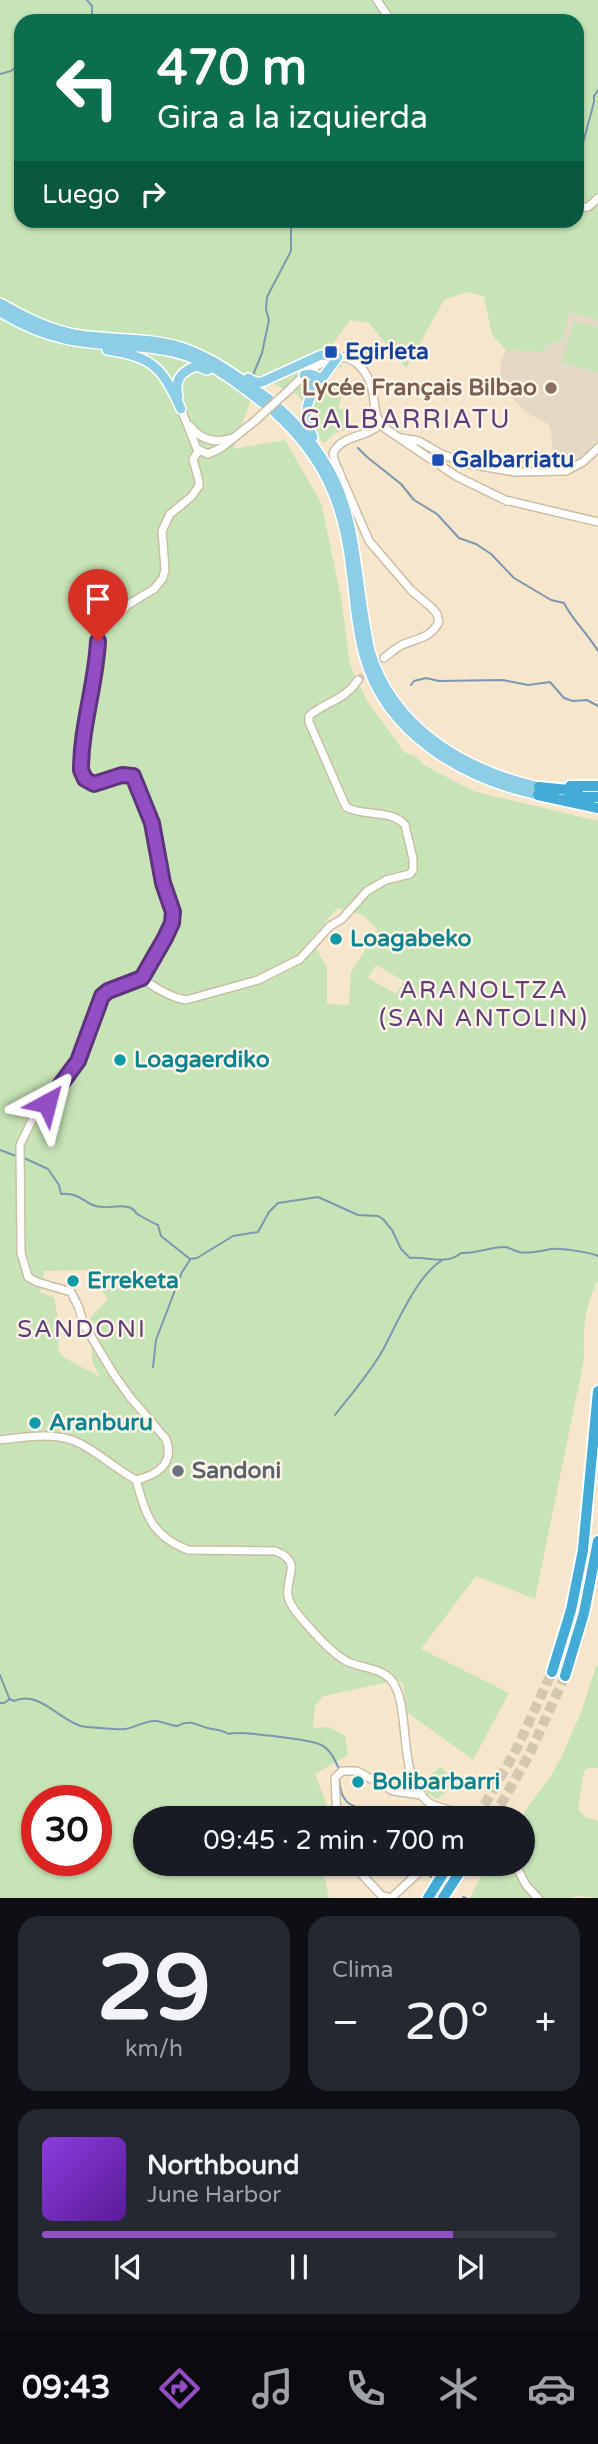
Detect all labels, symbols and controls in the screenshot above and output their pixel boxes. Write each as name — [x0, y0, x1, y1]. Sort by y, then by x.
text: 470 m — [157, 39, 307, 98]
icon: left — [42, 42, 133, 133]
text: Gira a la izquierda — [157, 99, 428, 137]
icon: right — [134, 175, 172, 213]
text: Luego — [42, 179, 120, 210]
place label: Egirleta — [345, 338, 429, 366]
marker: Egirleta — [323, 344, 339, 360]
place label: Lycée Français Bilbao — [302, 374, 537, 402]
marker: Lycée Français Bilbao — [543, 380, 559, 396]
district label: GALBARRIATU — [300, 404, 512, 435]
place label: Galbarriatu — [452, 446, 574, 474]
marker: Galbarriatu — [430, 452, 446, 468]
pin — [68, 569, 128, 641]
icon: arrive — [79, 580, 117, 618]
place label: Loagabeko — [350, 925, 471, 953]
marker: Loagabeko — [328, 931, 344, 947]
district label: ARANOLTZA (SAN ANTOLIN) — [379, 976, 589, 1033]
place label: Loagaerdiko — [134, 1046, 270, 1074]
marker: Loagaerdiko — [112, 1052, 128, 1068]
position arrow — [10, 1066, 84, 1140]
place label: Erreketa — [87, 1267, 179, 1295]
marker: Erreketa — [65, 1273, 81, 1289]
district label: SANDONI — [17, 1315, 147, 1344]
place label: Aranburu — [49, 1409, 153, 1437]
marker: Aranburu — [27, 1415, 43, 1431]
place label: Sandoni — [192, 1457, 281, 1485]
marker: Sandoni — [170, 1463, 186, 1479]
place label: Bolibarbarri — [372, 1768, 500, 1796]
marker: Bolibarbarri — [350, 1774, 366, 1790]
speed limit sign: 30 — [21, 1785, 112, 1876]
text: 09:45 · 2 min · 700 m — [203, 1825, 465, 1856]
text: 29 — [97, 1934, 211, 2044]
text: Clima — [332, 1956, 393, 1984]
text: 20° — [404, 1991, 489, 2054]
text: − — [332, 2000, 359, 2046]
text: + — [535, 2000, 556, 2046]
text: km/h — [125, 2035, 183, 2063]
text: Northbound — [147, 2150, 299, 2181]
text: June Harbor — [147, 2181, 281, 2209]
icon: previous — [109, 2248, 147, 2286]
icon: pause — [280, 2248, 318, 2286]
icon: next — [451, 2248, 489, 2286]
icon: directions — [155, 2364, 204, 2413]
icon: music — [248, 2364, 297, 2413]
icon: phone — [341, 2364, 390, 2413]
icon: climate — [434, 2364, 483, 2413]
icon: car — [527, 2364, 576, 2413]
text: 09:43 — [22, 2369, 111, 2407]

